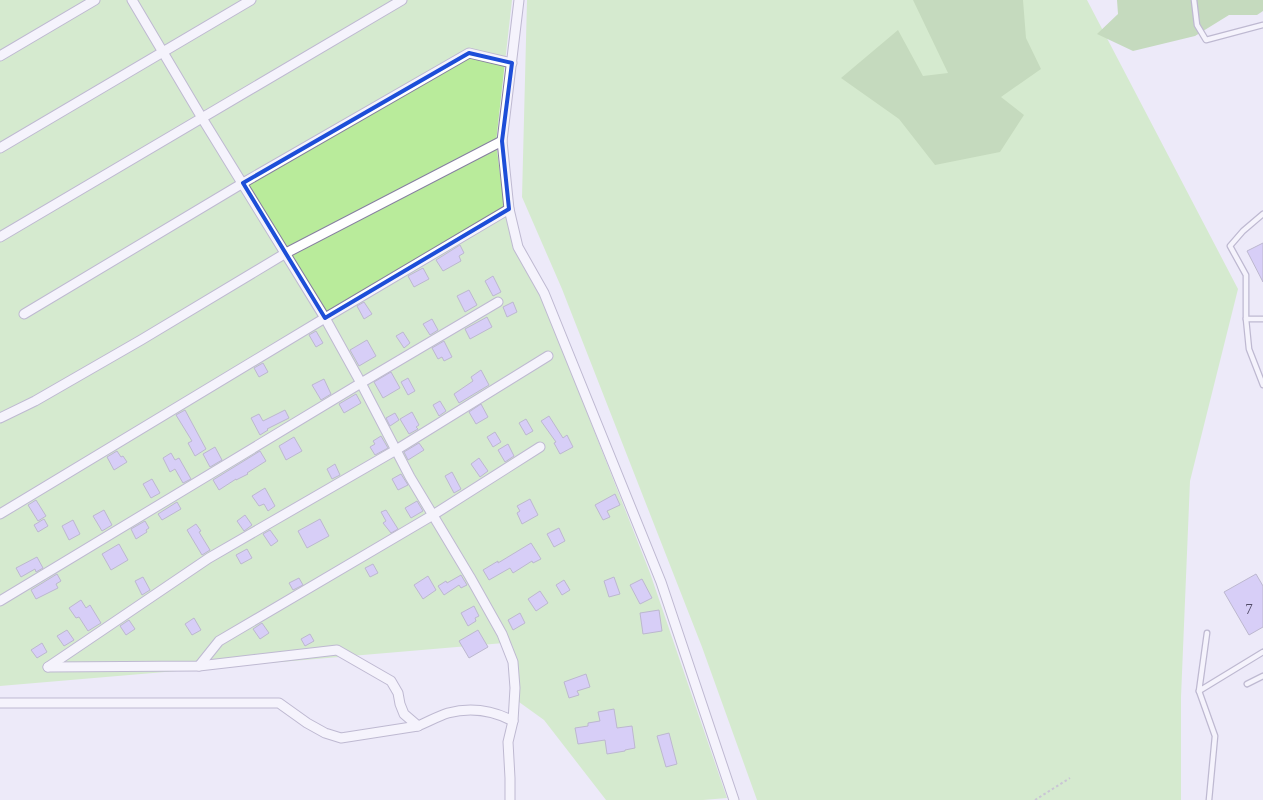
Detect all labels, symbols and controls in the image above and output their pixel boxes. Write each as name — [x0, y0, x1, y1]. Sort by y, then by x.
house number: 7 — [1245, 601, 1253, 617]

